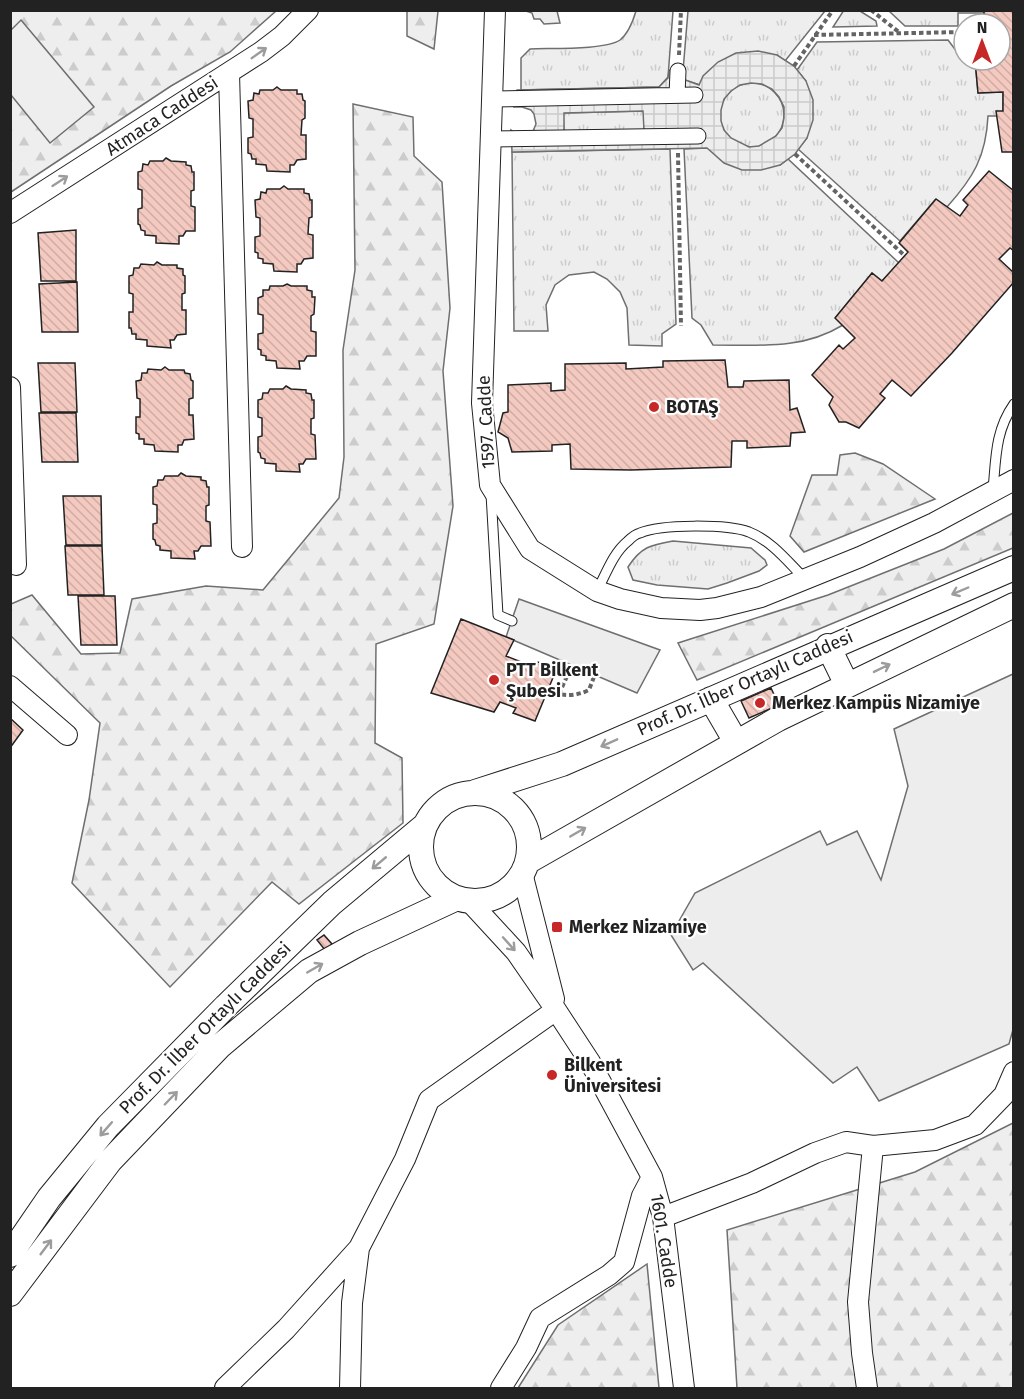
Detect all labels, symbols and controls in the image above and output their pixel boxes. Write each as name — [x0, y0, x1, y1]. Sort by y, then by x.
north arrow — [952, 12, 1012, 72]
text: N — [977, 18, 987, 37]
one-way arrow — [250, 47, 267, 59]
street label: Atmaca Caddesi — [102, 72, 222, 160]
one-way arrow — [51, 175, 68, 187]
street label: 1597. Cadde — [473, 375, 499, 469]
place label: BOTAŞ — [666, 396, 719, 418]
marker: BOTAŞ — [647, 400, 661, 414]
one-way arrow — [951, 585, 969, 597]
street label: Prof. Dr. İlber Ortaylı Caddesi — [634, 625, 856, 741]
place label: PTT Bilkent Şubesi — [506, 659, 600, 702]
one-way arrow — [872, 662, 890, 674]
marker: PTT Bilkent Şubesi — [487, 673, 501, 687]
place label: Merkez Kampüs Nizamiye — [772, 692, 980, 714]
marker: Merkez Kampüs Nizamiye — [753, 696, 767, 710]
one-way arrow — [600, 738, 619, 749]
one-way arrow — [569, 826, 586, 838]
one-way arrow — [372, 856, 388, 869]
place label: Merkez Nizamiye — [569, 916, 707, 938]
marker: Merkez Nizamiye — [550, 920, 564, 934]
one-way arrow — [501, 936, 515, 951]
street label: Prof. Dr. İlber Ortaylı Caddesi — [114, 937, 296, 1119]
one-way arrow — [306, 962, 323, 974]
place label: Bilkent Üniversitesi — [564, 1054, 661, 1097]
marker: Bilkent Üniversitesi — [545, 1068, 559, 1082]
one-way arrow — [163, 1091, 178, 1106]
one-way arrow — [99, 1121, 113, 1136]
street label: 1601. Cadde — [646, 1192, 682, 1290]
one-way arrow — [39, 1240, 52, 1256]

